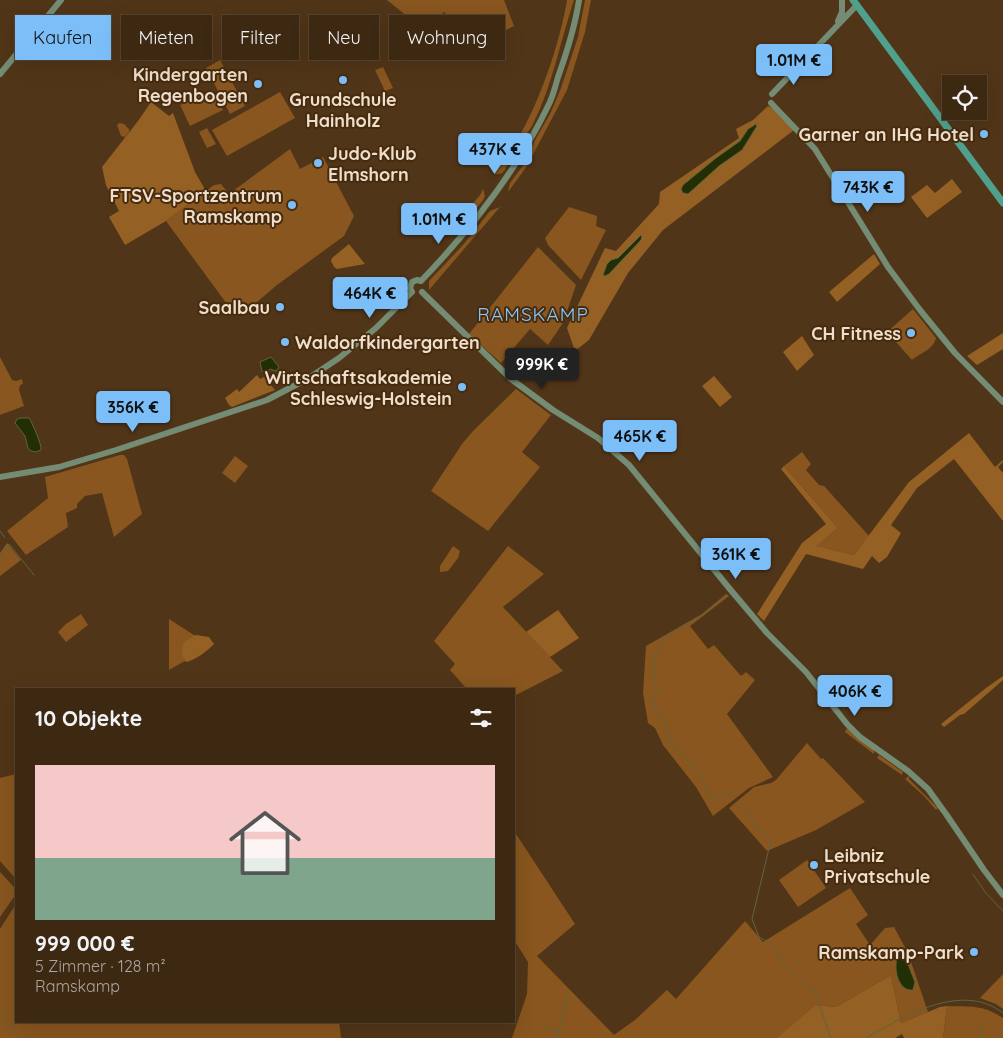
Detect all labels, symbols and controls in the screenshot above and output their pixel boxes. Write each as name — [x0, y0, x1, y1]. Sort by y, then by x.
chip: Kaufen — [15, 15, 111, 60]
chip: Mieten — [121, 15, 212, 60]
chip: Filter — [222, 15, 299, 60]
chip: Neu — [309, 15, 379, 60]
chip: Wohnung — [389, 15, 505, 60]
pin: 1.01M € — [748, 44, 840, 86]
text: 1.01M € — [767, 50, 821, 70]
place label: Kindergarten Regenbogen — [133, 63, 248, 107]
marker: Grundschule Hainholz — [337, 74, 349, 86]
map controls — [942, 75, 987, 120]
button: locate — [942, 75, 987, 120]
marker: Kindergarten Regenbogen — [252, 78, 264, 90]
place label: Grundschule Hainholz — [289, 88, 397, 132]
place label: Garner an IHG Hotel — [798, 123, 974, 146]
marker: Garner an IHG Hotel — [978, 128, 990, 140]
pin: 437K € — [454, 132, 536, 175]
text: 437K € — [469, 139, 521, 159]
place label: Judo-Klub Elmshorn — [328, 142, 417, 186]
marker: Judo-Klub Elmshorn — [312, 157, 324, 169]
pin: 743K € — [827, 170, 909, 213]
text: 743K € — [842, 177, 894, 197]
place label: FTSV-Sportzentrum Ramskamp — [110, 184, 282, 228]
marker: FTSV-Sportzentrum Ramskamp — [286, 199, 298, 211]
pin: 1.01M € — [393, 202, 485, 245]
text: 1.01M € — [412, 209, 466, 229]
pin: 464K € — [329, 276, 411, 319]
text: 464K € — [344, 283, 396, 303]
place label: Saalbau — [199, 296, 270, 319]
marker: Saalbau — [274, 301, 286, 313]
district label: RAMSKAMP — [477, 302, 589, 326]
place label: CH Fitness — [811, 322, 901, 345]
marker: CH Fitness — [905, 327, 917, 339]
place label: Waldorfkindergarten — [295, 331, 480, 354]
marker: Waldorfkindergarten — [279, 336, 291, 348]
pin: 999K € — [501, 348, 583, 390]
text: 999K € — [516, 354, 568, 374]
place label: Wirtschaftsakademie Schleswig-Holstein — [265, 366, 452, 410]
marker: Wirtschaftsakademie Schleswig-Holstein — [456, 381, 468, 393]
pin: 356K € — [92, 390, 174, 433]
text: 356K € — [107, 397, 159, 417]
pin: 465K € — [599, 420, 681, 462]
text: 465K € — [614, 426, 666, 446]
pin: 361K € — [695, 538, 777, 580]
text: 361K € — [712, 544, 760, 564]
pin: 406K € — [814, 674, 896, 717]
text: 406K € — [828, 681, 882, 701]
icon: filters — [467, 704, 495, 732]
text: 10 Objekte — [35, 705, 142, 731]
icon: home — [220, 798, 310, 888]
place label: Leibniz Privatschule — [824, 844, 930, 888]
marker: Leibniz Privatschule — [808, 859, 820, 871]
text: 999 000 € — [35, 930, 134, 956]
place label: Ramskamp-Park — [818, 941, 964, 964]
marker: Ramskamp-Park — [968, 946, 980, 958]
text: 5 Zimmer · 128 m² — [35, 956, 166, 976]
text: Ramskamp — [35, 976, 120, 996]

